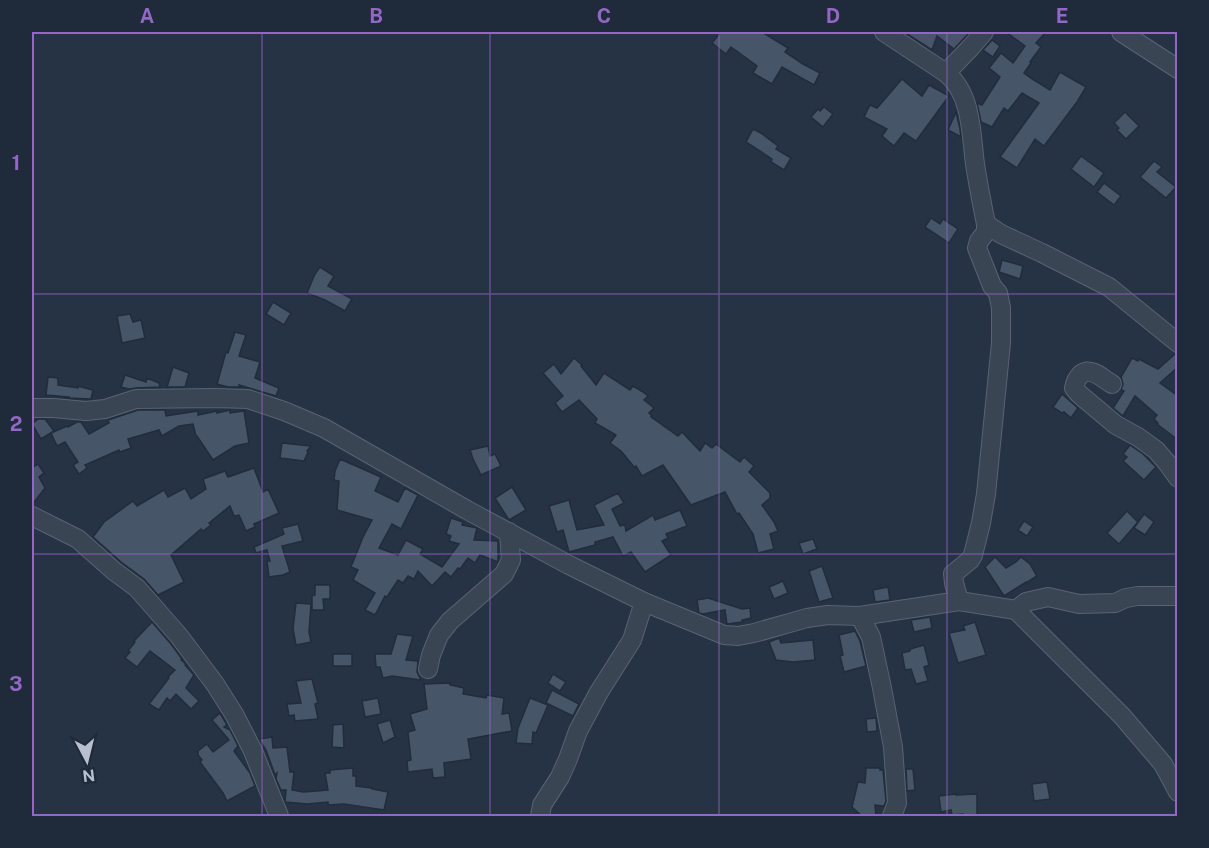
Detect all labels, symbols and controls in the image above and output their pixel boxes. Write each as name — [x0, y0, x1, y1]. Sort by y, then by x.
text: A — [140, 4, 154, 28]
text: B — [369, 4, 383, 28]
text: C — [597, 4, 611, 28]
text: D — [826, 4, 840, 28]
text: E — [1056, 4, 1068, 28]
text: 1 — [12, 151, 20, 175]
text: 2 — [10, 412, 22, 436]
text: 3 — [9, 672, 23, 696]
north arrow — [57, 731, 117, 791]
text: N — [81, 765, 96, 786]

